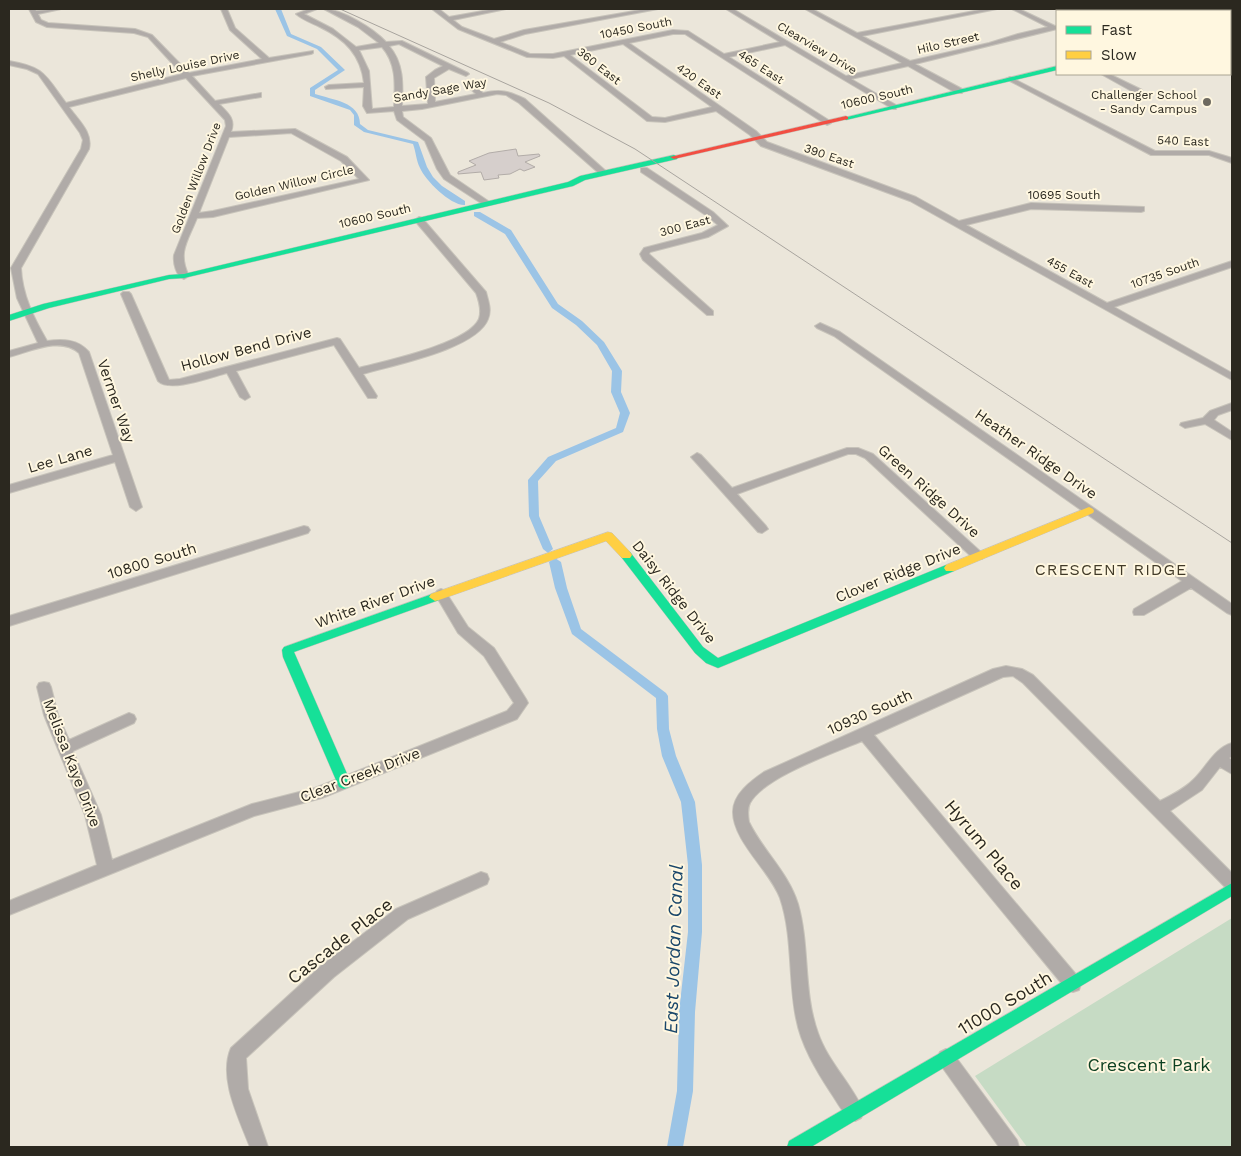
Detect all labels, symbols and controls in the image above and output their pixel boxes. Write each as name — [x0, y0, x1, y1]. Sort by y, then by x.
legend — [1056, 10, 1231, 75]
street label: 10450 South — [599, 14, 673, 42]
street label: Clearview Drive — [775, 19, 859, 77]
text: Fast — [1101, 21, 1133, 39]
street label: Hilo Street — [916, 29, 980, 57]
street label: 360 East — [574, 45, 624, 87]
text: Slow — [1101, 46, 1137, 64]
street label: 465 East — [736, 47, 786, 87]
street label: Shelly Louise Drive — [129, 48, 241, 84]
street label: 420 East — [674, 60, 724, 102]
street label: Sandy Sage Way — [392, 75, 489, 105]
street label: 10600 South — [840, 82, 914, 112]
place label: Challenger School - Sandy Campus — [1091, 88, 1197, 116]
marker: Challenger School - Sandy Campus — [1201, 96, 1213, 108]
street label: Golden Willow Drive — [168, 120, 224, 236]
street label: 540 East — [1157, 133, 1209, 149]
street label: 390 East — [802, 141, 856, 171]
street label: Golden Willow Circle — [233, 162, 355, 204]
street label: 10695 South — [1028, 188, 1100, 202]
street label: 10600 South — [338, 201, 412, 231]
street label: 300 East — [658, 213, 712, 239]
street label: 455 East — [1044, 253, 1096, 291]
street label: 10735 South — [1129, 255, 1201, 291]
street label: Hollow Bend Drive — [179, 323, 313, 375]
street label: Vermer Way — [93, 357, 139, 445]
street label: Heather Ridge Drive — [971, 405, 1101, 503]
street label: Lee Lane — [26, 441, 94, 477]
street label: Green Ridge Drive — [874, 441, 984, 541]
street label: Daisy Ridge Drive — [628, 537, 720, 647]
street label: 10800 South — [106, 539, 198, 583]
street label: Clover Ridge Drive — [833, 540, 963, 606]
district label: CRESCENT RIDGE — [1035, 560, 1187, 579]
street label: White River Drive — [313, 572, 437, 632]
street label: 10930 South — [825, 685, 915, 739]
street label: Melissa Kaye Drive — [39, 697, 105, 829]
street label: Clear Creek Drive — [297, 744, 423, 806]
street label: Hyrum Place — [941, 795, 1028, 894]
water label: East Jordan Canal — [659, 864, 688, 1034]
street label: Cascade Place — [283, 893, 396, 988]
street label: 11000 South — [954, 966, 1056, 1039]
park label: Crescent Park — [1087, 1054, 1211, 1075]

